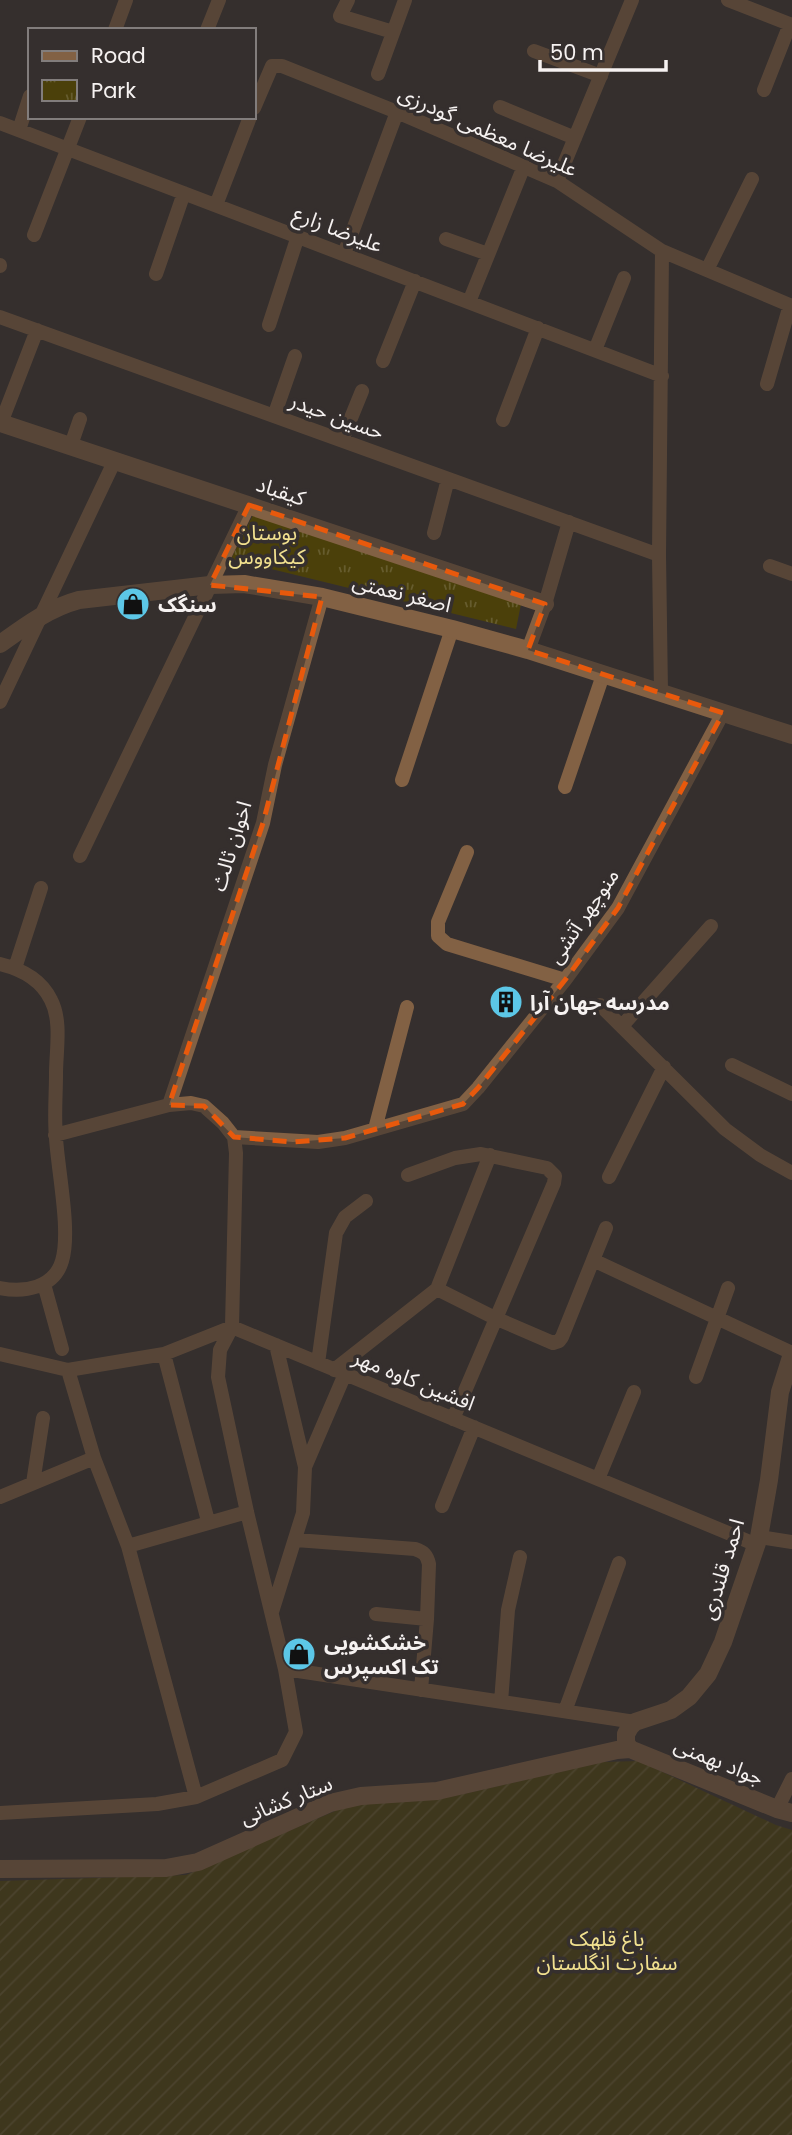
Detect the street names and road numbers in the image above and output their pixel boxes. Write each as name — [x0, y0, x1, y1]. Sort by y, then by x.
street label: علیرضا معظمی گودرزی — [394, 78, 582, 184]
street label: علیرضا زارع — [289, 199, 387, 260]
street label: حسین حیدر — [285, 385, 388, 446]
street label: کیقباد — [253, 469, 310, 513]
street label: اصغر نعمتی — [350, 567, 454, 619]
street label: اخوان ثالث — [204, 797, 258, 895]
street label: منوچهر آتشی — [540, 862, 626, 970]
street label: افشین کاوه مهر — [348, 1342, 479, 1418]
street label: احمد قلندری — [693, 1515, 751, 1623]
street label: جواد بهمنی — [670, 1730, 768, 1792]
street label: ستار کشانی — [235, 1768, 337, 1832]

